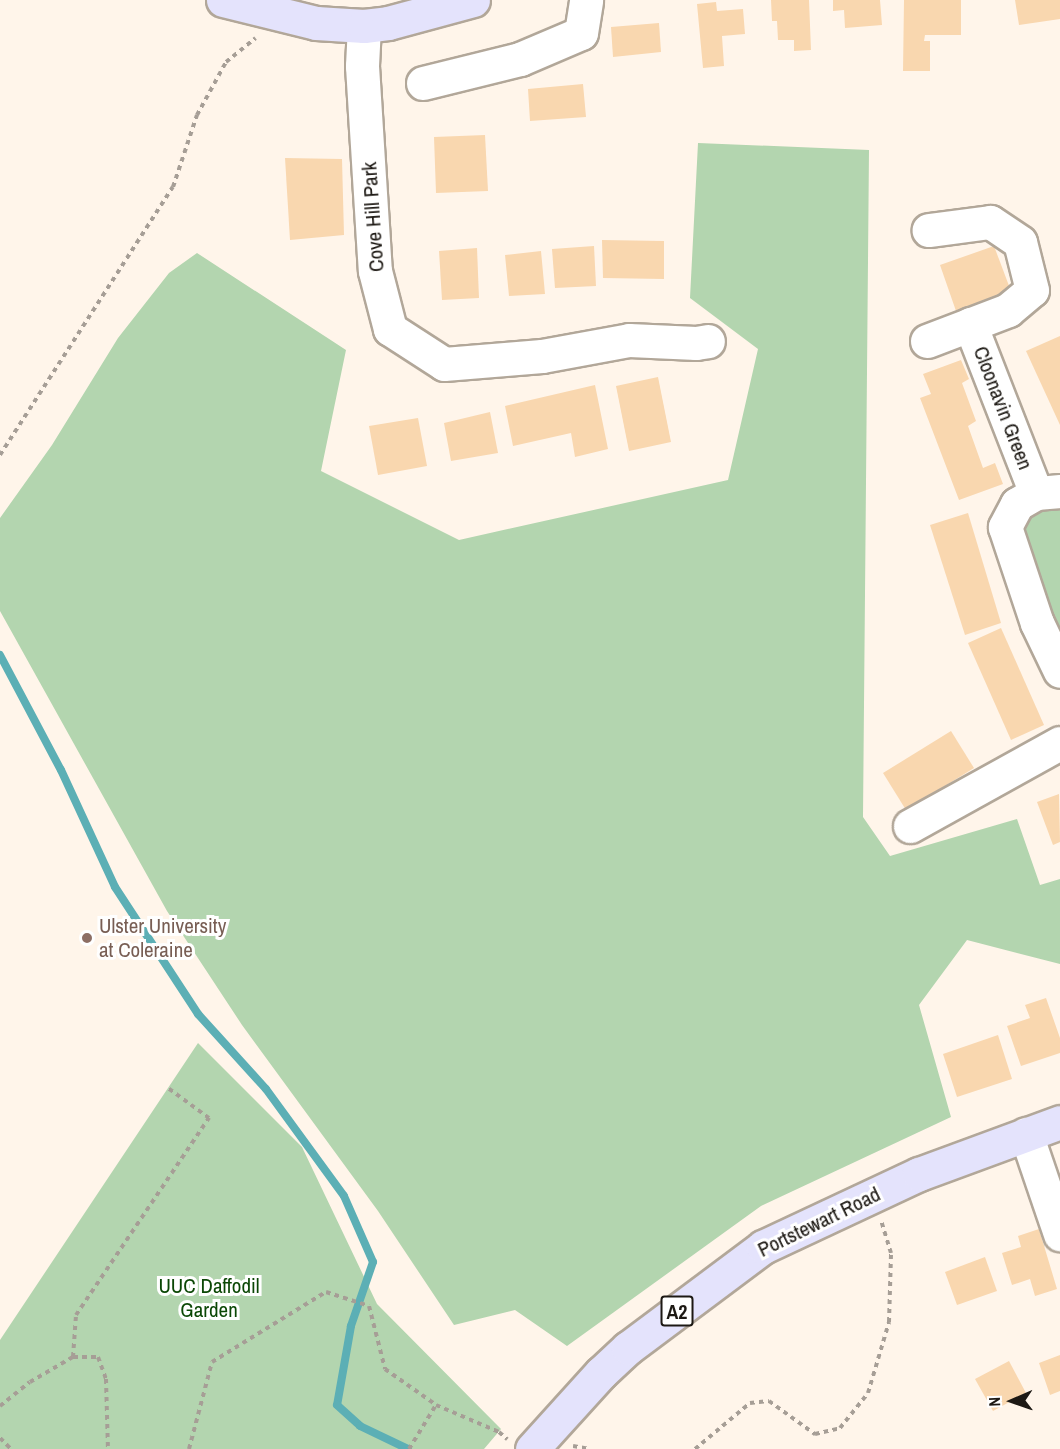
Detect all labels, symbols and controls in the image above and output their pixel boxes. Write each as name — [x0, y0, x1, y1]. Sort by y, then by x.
street label: Cove Hill Park — [357, 161, 389, 273]
street label: Cloonavin Green — [968, 343, 1038, 473]
place label: Ulster University at Coleraine — [99, 913, 226, 963]
marker: Ulster University at Coleraine — [80, 931, 94, 945]
street label: Portstewart Road — [754, 1182, 884, 1262]
park label: UUC Daffodil Garden — [158, 1273, 260, 1323]
road number: A2 — [660, 1294, 694, 1328]
north arrow — [982, 1371, 1042, 1431]
text: N — [983, 1397, 1005, 1407]

